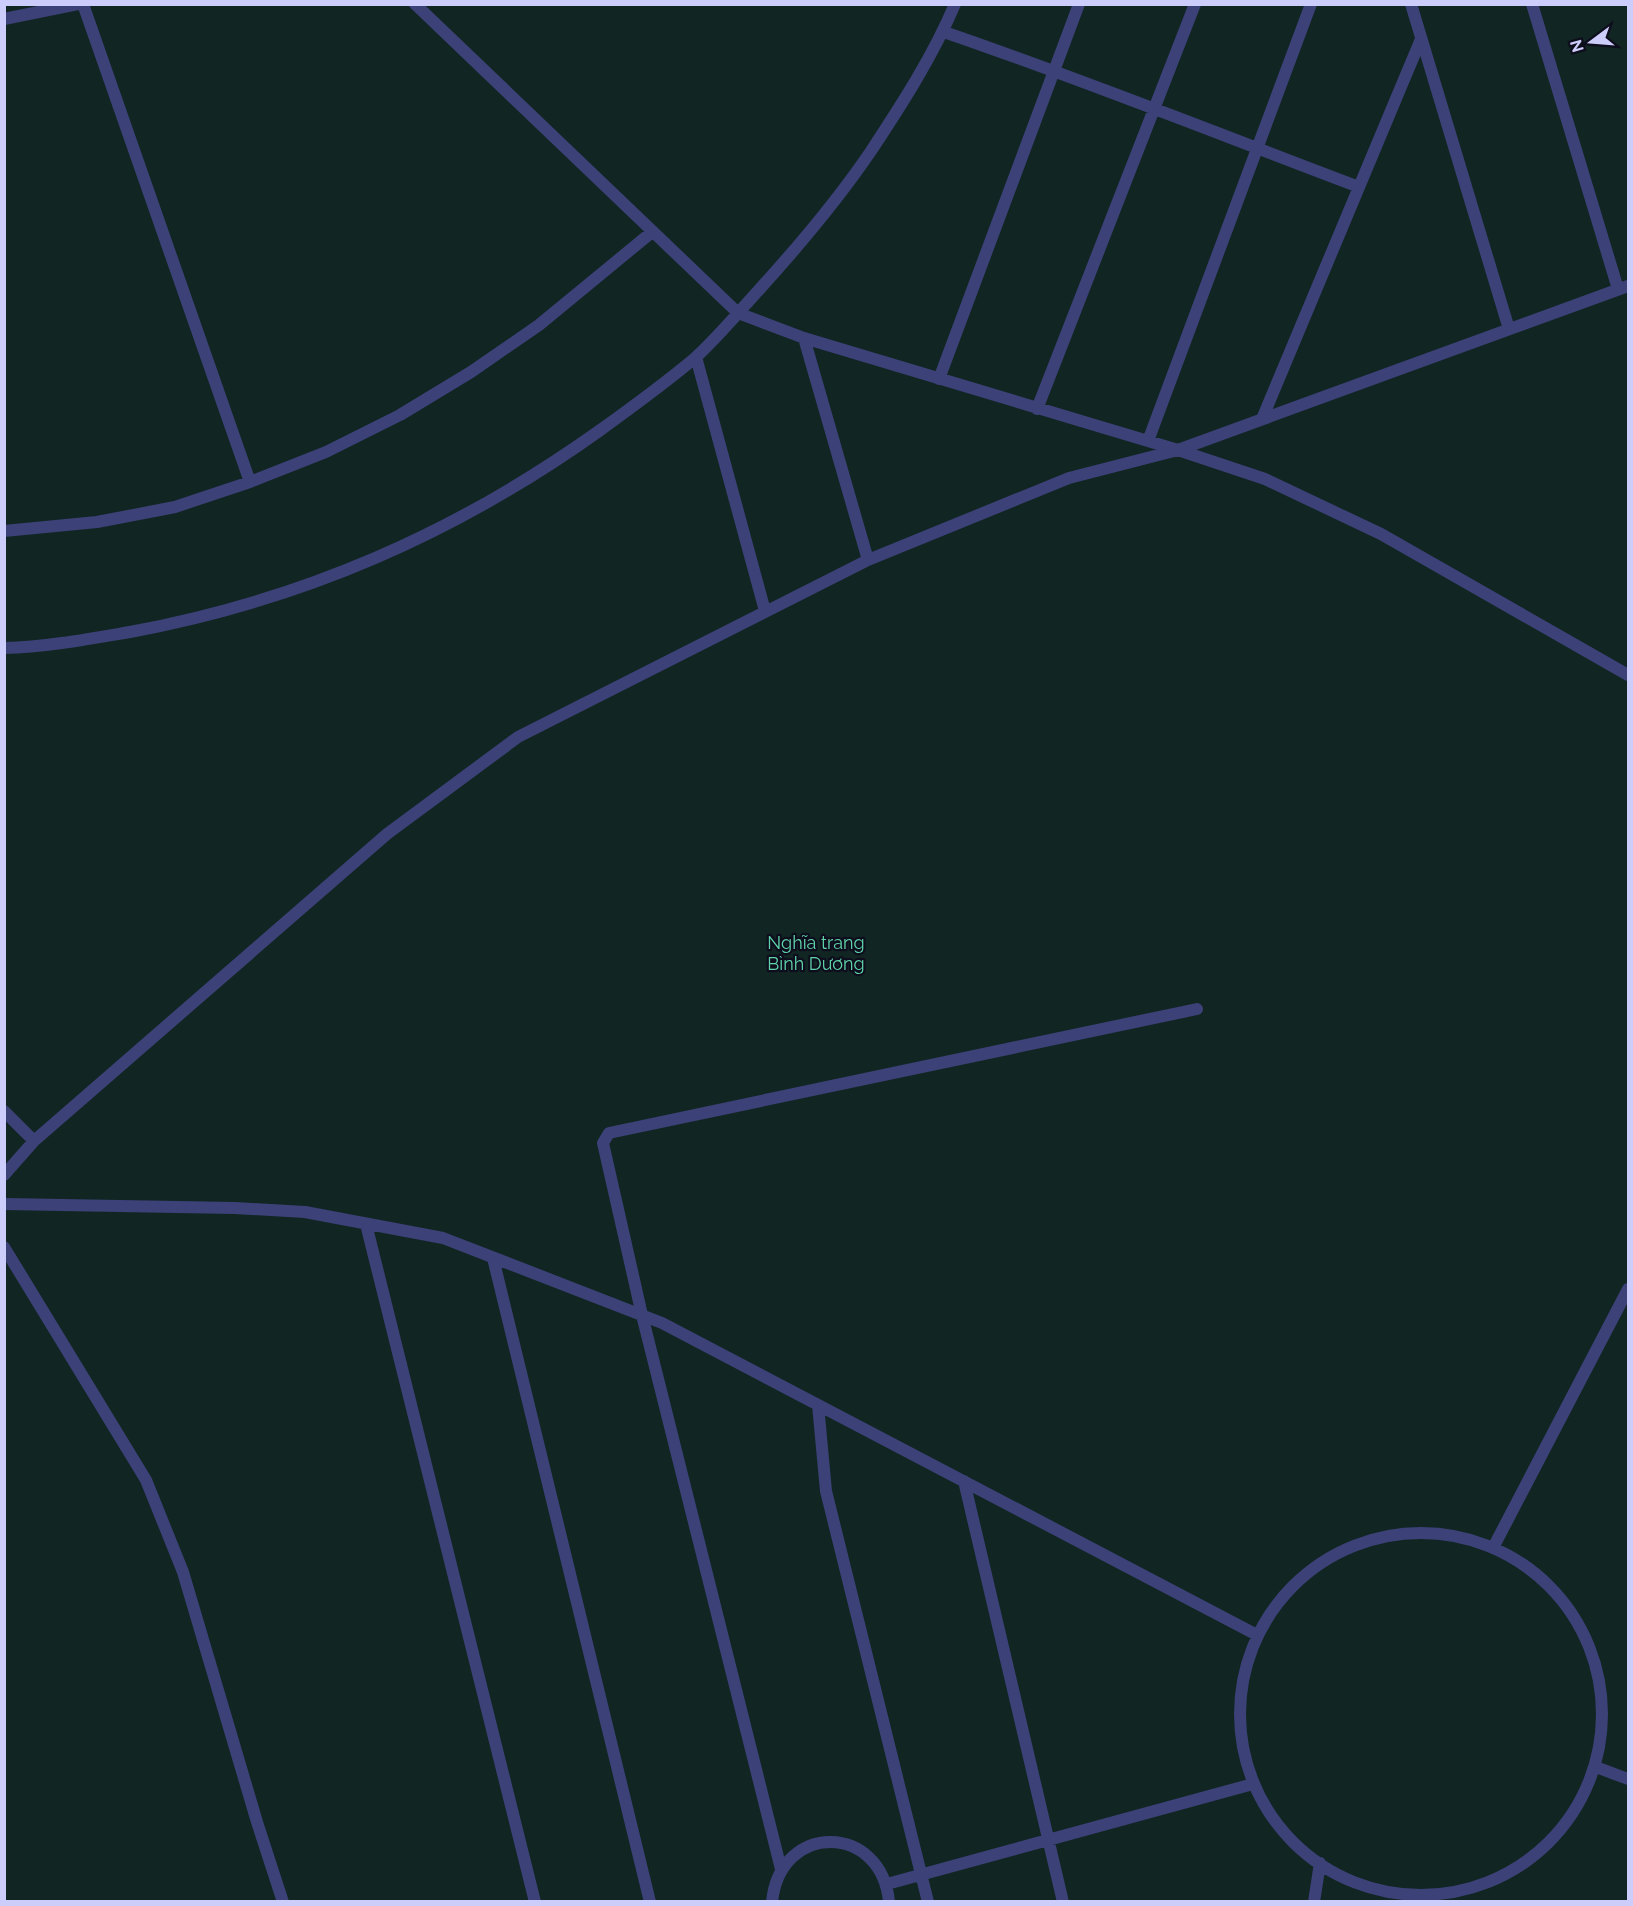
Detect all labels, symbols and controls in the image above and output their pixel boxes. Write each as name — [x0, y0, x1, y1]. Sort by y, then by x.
north arrow — [1561, 12, 1621, 72]
text: N — [1566, 38, 1588, 54]
park label: Nghĩa trang Bình Dương — [767, 932, 865, 974]

